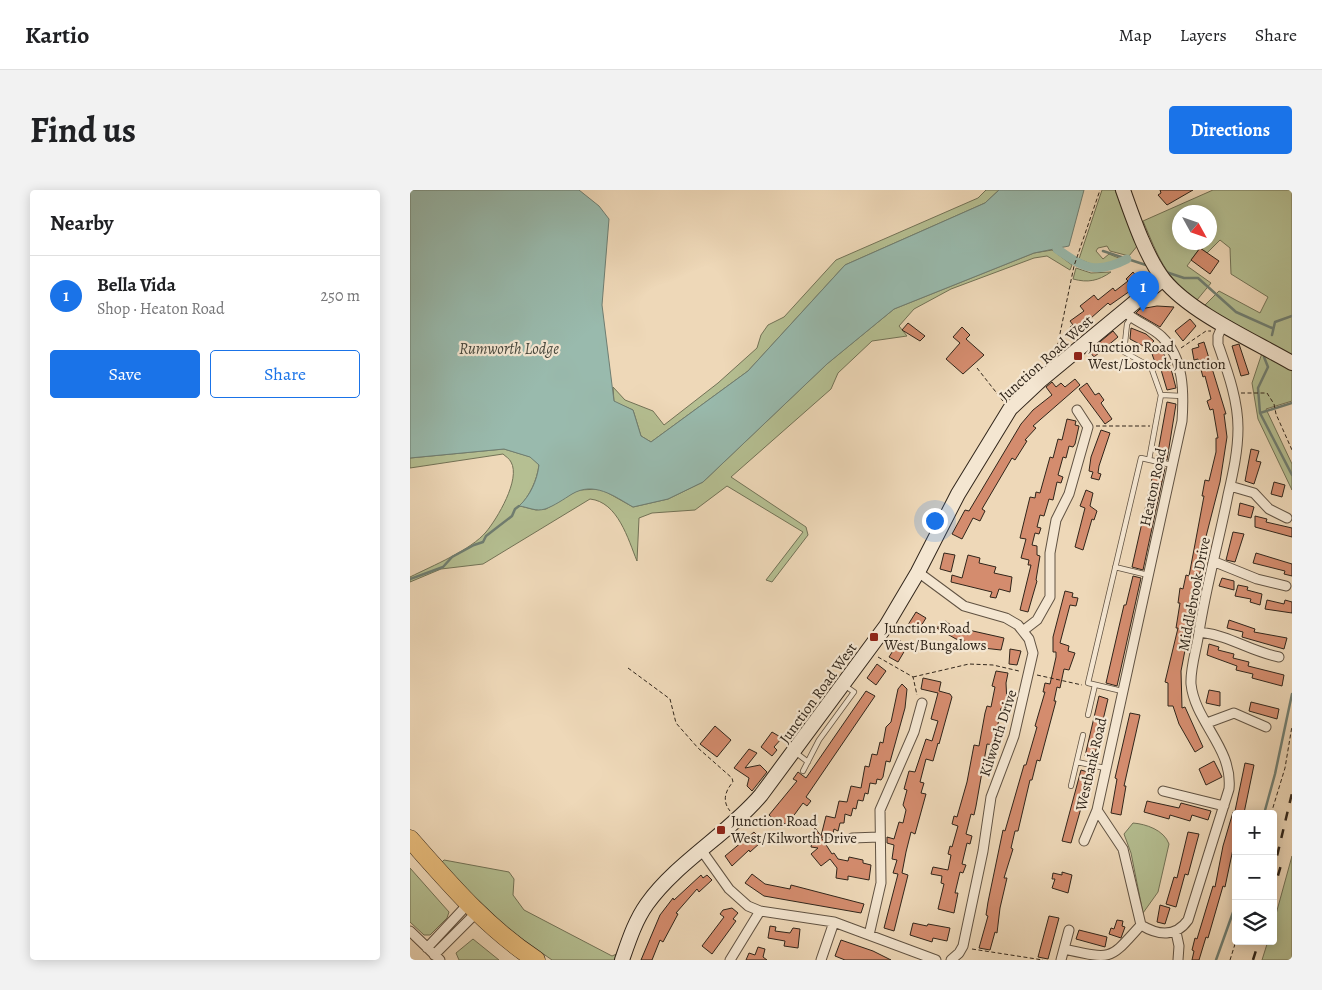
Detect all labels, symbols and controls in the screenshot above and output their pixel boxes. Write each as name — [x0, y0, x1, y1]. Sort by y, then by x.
text: Kartio — [25, 19, 89, 51]
text: Map — [1119, 23, 1152, 47]
text: Layers — [1180, 23, 1227, 47]
text: Share — [1255, 23, 1297, 47]
text: Find us — [30, 106, 136, 154]
button: Directions — [1169, 106, 1292, 154]
north arrow — [1172, 205, 1217, 250]
text: Nearby — [50, 209, 113, 237]
pin: 1 — [1127, 271, 1159, 312]
text: Bella Vida — [97, 272, 176, 298]
text: 1 — [63, 285, 69, 307]
text: 250 m — [321, 285, 360, 307]
text: Shop · Heaton Road — [97, 298, 225, 320]
street label: Junction Road West — [995, 310, 1097, 405]
place label: Junction Road West/Lostock Junction — [1087, 337, 1226, 374]
water label: Rumworth Lodge — [459, 338, 559, 360]
button: Save — [50, 350, 200, 398]
button: Share — [210, 350, 360, 398]
marker: Junction Road West/Lostock Junction — [1072, 350, 1084, 362]
street label: Heaton Road — [1135, 445, 1171, 528]
your location — [922, 508, 948, 534]
street label: Middlebrook Drive — [1173, 535, 1215, 653]
place label: Junction Road West/Bungalows — [883, 618, 987, 655]
marker: Junction Road West/Bungalows — [868, 631, 880, 643]
street label: Junction Road West — [775, 639, 861, 747]
street label: Kilworth Drive — [975, 687, 1022, 779]
street label: Westbank Road — [1070, 715, 1112, 814]
map controls — [1232, 810, 1277, 945]
button: + — [1232, 810, 1277, 855]
place label: Junction Road West/Kilworth Drive — [730, 811, 857, 848]
marker: Junction Road West/Kilworth Drive — [715, 824, 727, 836]
button: − — [1232, 855, 1277, 900]
button: layers — [1232, 900, 1277, 945]

